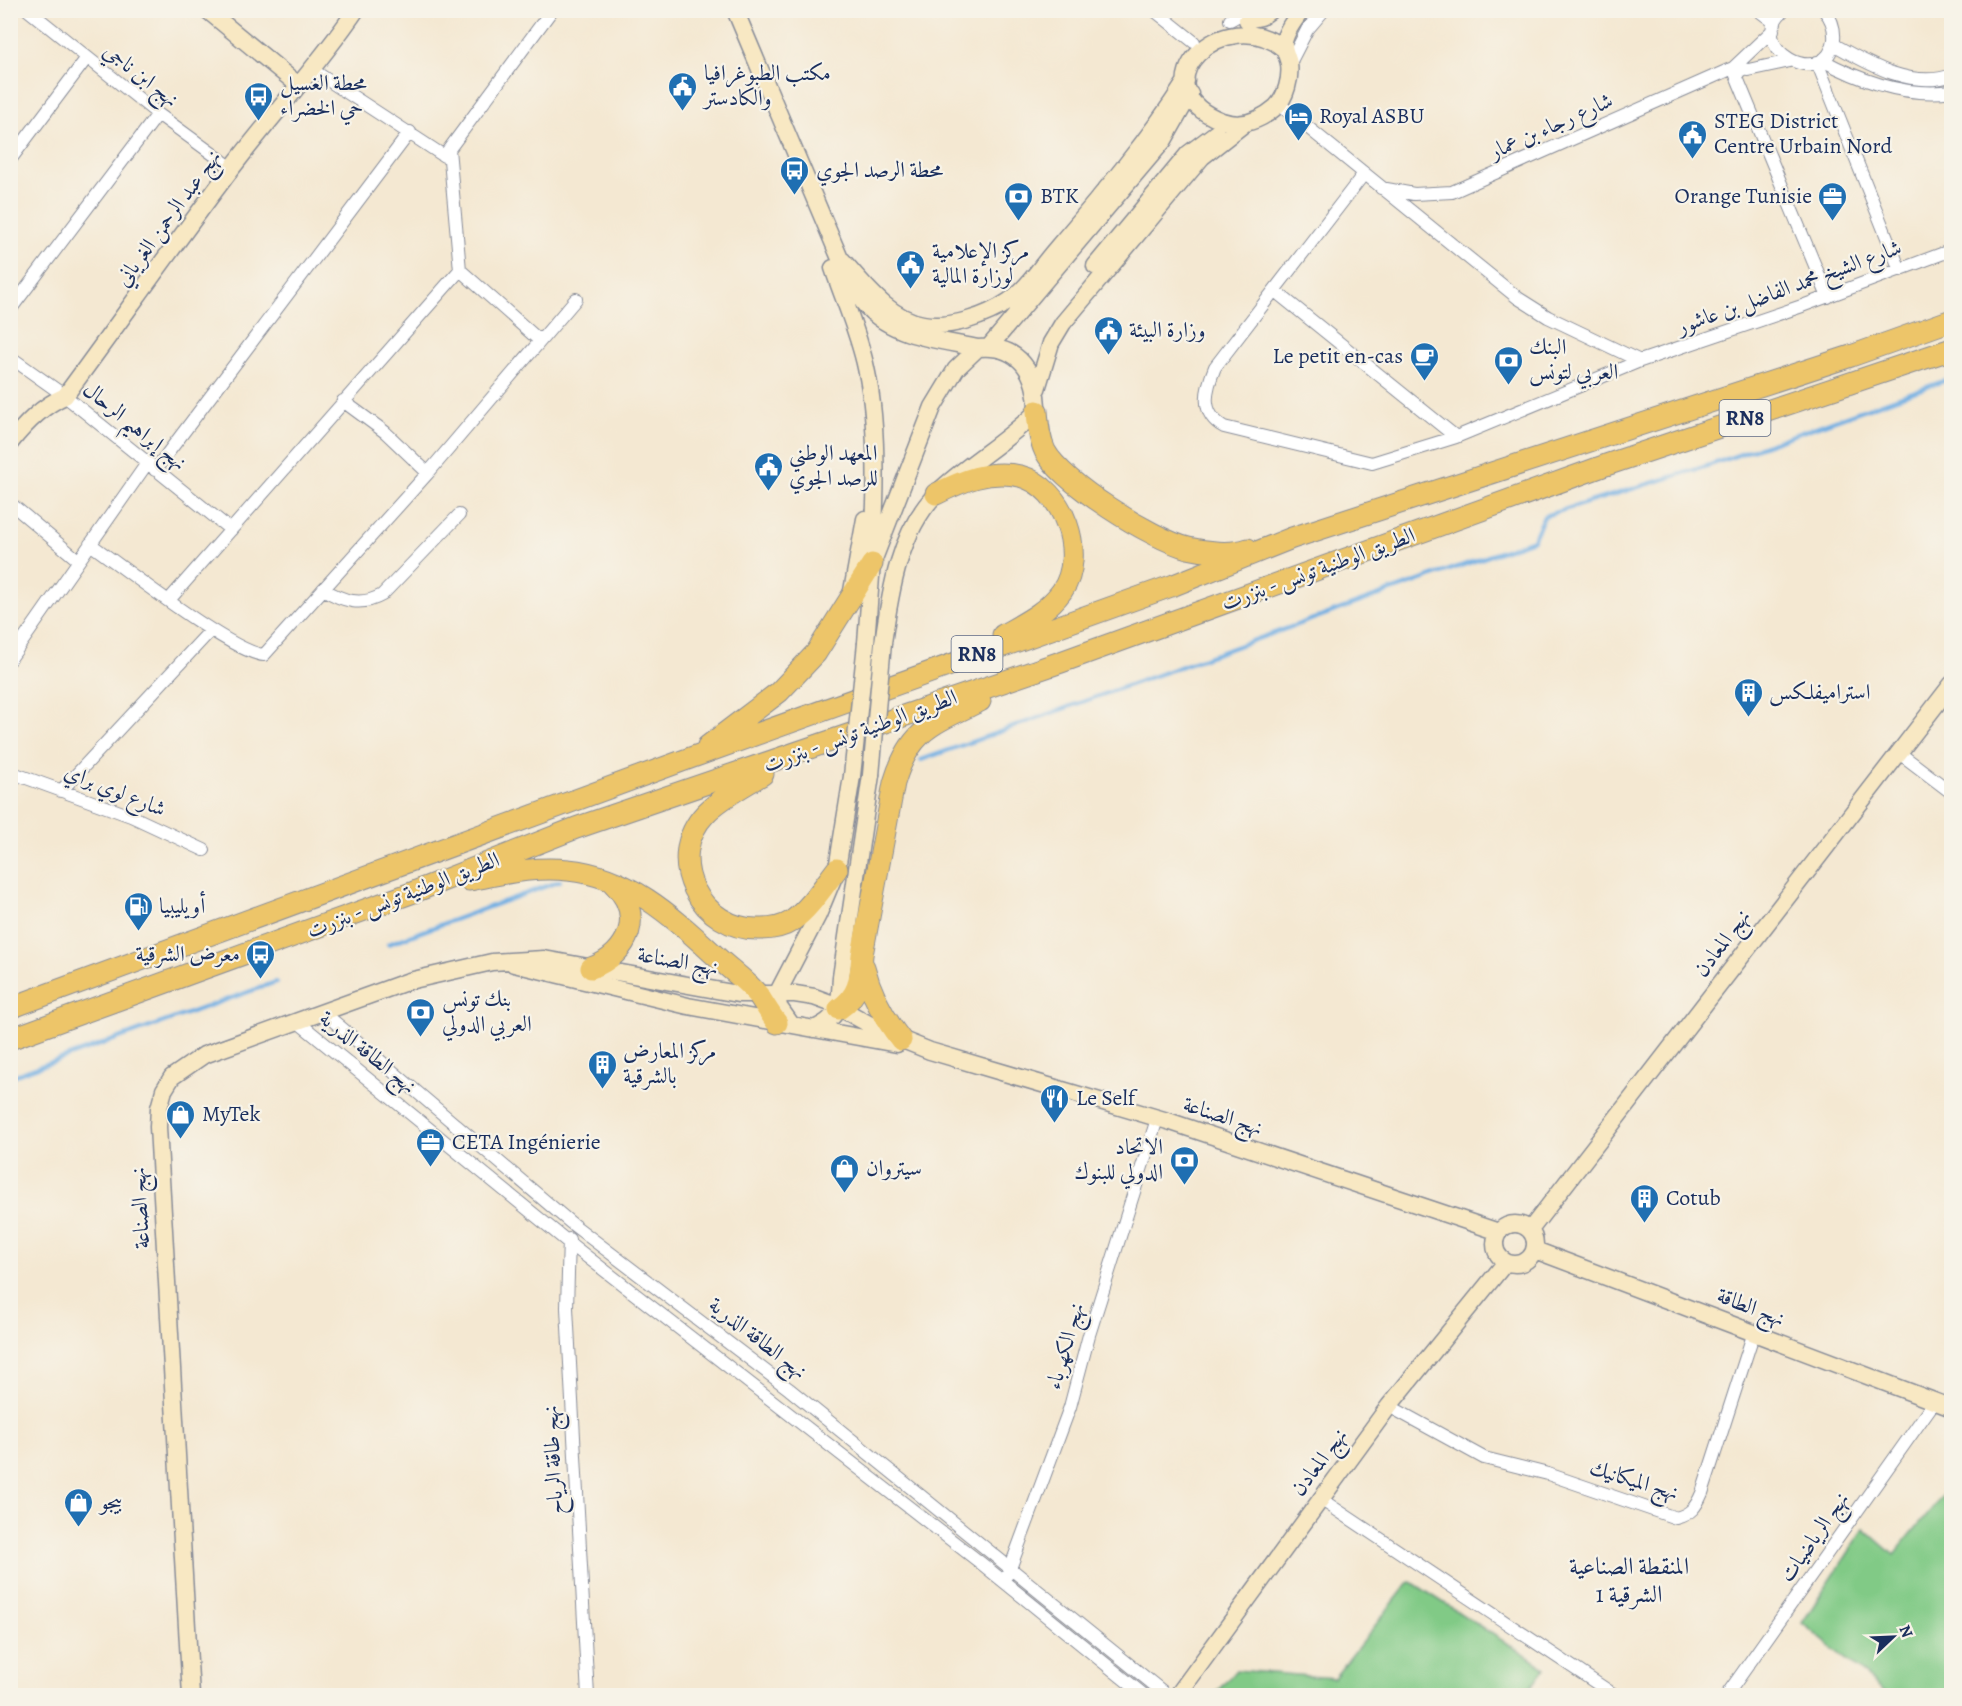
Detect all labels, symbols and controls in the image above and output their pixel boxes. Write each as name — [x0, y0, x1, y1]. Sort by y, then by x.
street label: نهج ابن ناجي — [94, 36, 185, 117]
place label: مكتب الطبوغرافيا والكادستر — [702, 58, 831, 113]
place label: محطة الغسيل حي الخضراء — [280, 68, 368, 126]
public building icon: مكتب الطبوغرافيا والكادستر — [667, 70, 699, 112]
bus stop icon: محطة الغسيل حي الخضراء — [243, 80, 275, 122]
street label: شارع رجاء بن عمار — [1483, 85, 1619, 170]
hotel icon: Royal ASBU — [1282, 100, 1314, 142]
place label: Royal ASBU — [1319, 101, 1424, 131]
place label: STEG District Centre Urbain Nord — [1714, 106, 1892, 161]
public building icon: STEG District Centre Urbain Nord — [1677, 118, 1709, 160]
street label: نهج عبد الرحمن الغرياني — [108, 143, 231, 295]
bus stop icon: محطة الرصد الجوي — [779, 154, 811, 196]
place label: محطة الرصد الجوي — [816, 155, 944, 187]
bank icon: BTK — [1003, 180, 1035, 222]
office icon: Orange Tunisie — [1817, 180, 1849, 222]
place label: BTK — [1040, 181, 1079, 211]
place label: Orange Tunisie — [1675, 181, 1812, 211]
street label: شارع الشيخ محمد الفاضل بن عاشور — [1670, 232, 1907, 346]
place label: مركز الإعلامية لوزارة المالية — [932, 236, 1029, 291]
public building icon: مركز الإعلامية لوزارة المالية — [895, 248, 927, 290]
public building icon: وزارة البيئة — [1092, 314, 1124, 356]
place label: وزارة البيئة — [1129, 315, 1206, 345]
place label: البنك العربي لتونس — [1529, 332, 1618, 390]
cafe icon: Le petit en-cas — [1408, 340, 1440, 382]
place label: Le petit en-cas — [1273, 341, 1403, 371]
bank icon: البنك العربي لتونس — [1492, 344, 1524, 386]
street label: نهج إبراهيم الرحال — [73, 375, 193, 482]
road number: RN8 — [1720, 400, 1770, 436]
place label: المعهد الوطني للرصد الجوي — [789, 438, 878, 495]
public building icon: المعهد الوطني للرصد الجوي — [752, 450, 784, 492]
street label: الطريق الوطنية تونس - بنزرت — [1217, 520, 1419, 618]
road number: RN8 — [952, 636, 1002, 672]
building icon: استراميفلكس — [1732, 676, 1764, 718]
place label: استراميفلكس — [1769, 677, 1870, 707]
street label: الطريق الوطنية تونس - بنزرت — [759, 682, 961, 780]
street label: شارع لوي براي — [59, 756, 170, 827]
street label: الطريق الوطنية تونس - بنزرت — [302, 844, 504, 946]
fuel station icon: أويليبيا — [122, 890, 154, 932]
place label: أويليبيا — [159, 890, 206, 921]
street label: نهج المعادن — [1686, 903, 1761, 986]
bus stop icon: معرض الشرقية — [245, 938, 277, 980]
place label: معرض الشرقية — [135, 939, 240, 969]
street label: نهج الصناعة — [634, 939, 721, 987]
place label: بنك تونس العربي الدولي — [442, 984, 532, 1042]
bank icon: بنك تونس العربي الدولي — [405, 996, 437, 1038]
street label: نهج الطاقة الذرية — [310, 1003, 423, 1104]
place label: مركز المعارض بالشرقية — [623, 1036, 716, 1091]
building icon: مركز المعارض بالشرقية — [586, 1048, 618, 1090]
restaurant icon: Le Self — [1039, 1082, 1071, 1124]
place label: Le Self — [1076, 1083, 1138, 1113]
street label: نهج الصناعة — [1178, 1089, 1267, 1147]
shop icon: MyTek — [165, 1098, 197, 1140]
place label: MyTek — [202, 1099, 260, 1129]
office icon: CETA Ingénierie — [415, 1126, 447, 1168]
place label: CETA Ingénierie — [452, 1127, 601, 1157]
place label: الاتحاد الدولي للبنوك — [1074, 1132, 1163, 1190]
bank icon: الاتحاد الدولي للبنوك — [1168, 1144, 1200, 1186]
shop icon: سيتروان — [829, 1152, 861, 1194]
place label: سيتروان — [866, 1153, 922, 1183]
street label: نهج الصناعة — [123, 1166, 161, 1250]
building icon: Cotub — [1629, 1182, 1661, 1224]
place label: Cotub — [1666, 1183, 1721, 1213]
street label: نهج الطاقة — [1711, 1280, 1789, 1337]
street label: نهج الطاقة الذرية — [700, 1290, 814, 1389]
street label: نهج الكهرباء — [1038, 1299, 1096, 1394]
street label: نهج طاقة الرياح — [535, 1404, 575, 1515]
street label: نهج المعادن — [1283, 1422, 1358, 1505]
street label: نهج الميكانيك — [1585, 1452, 1682, 1512]
shop icon: بيجو — [63, 1486, 95, 1528]
street label: نهج الرياضيات — [1772, 1486, 1859, 1591]
place label: بيجو — [98, 1487, 123, 1517]
district label: المنقطة الصناعية الشرقية 1 — [1569, 1550, 1689, 1610]
north arrow — [1863, 1607, 1923, 1667]
text: N — [1893, 1622, 1918, 1642]

